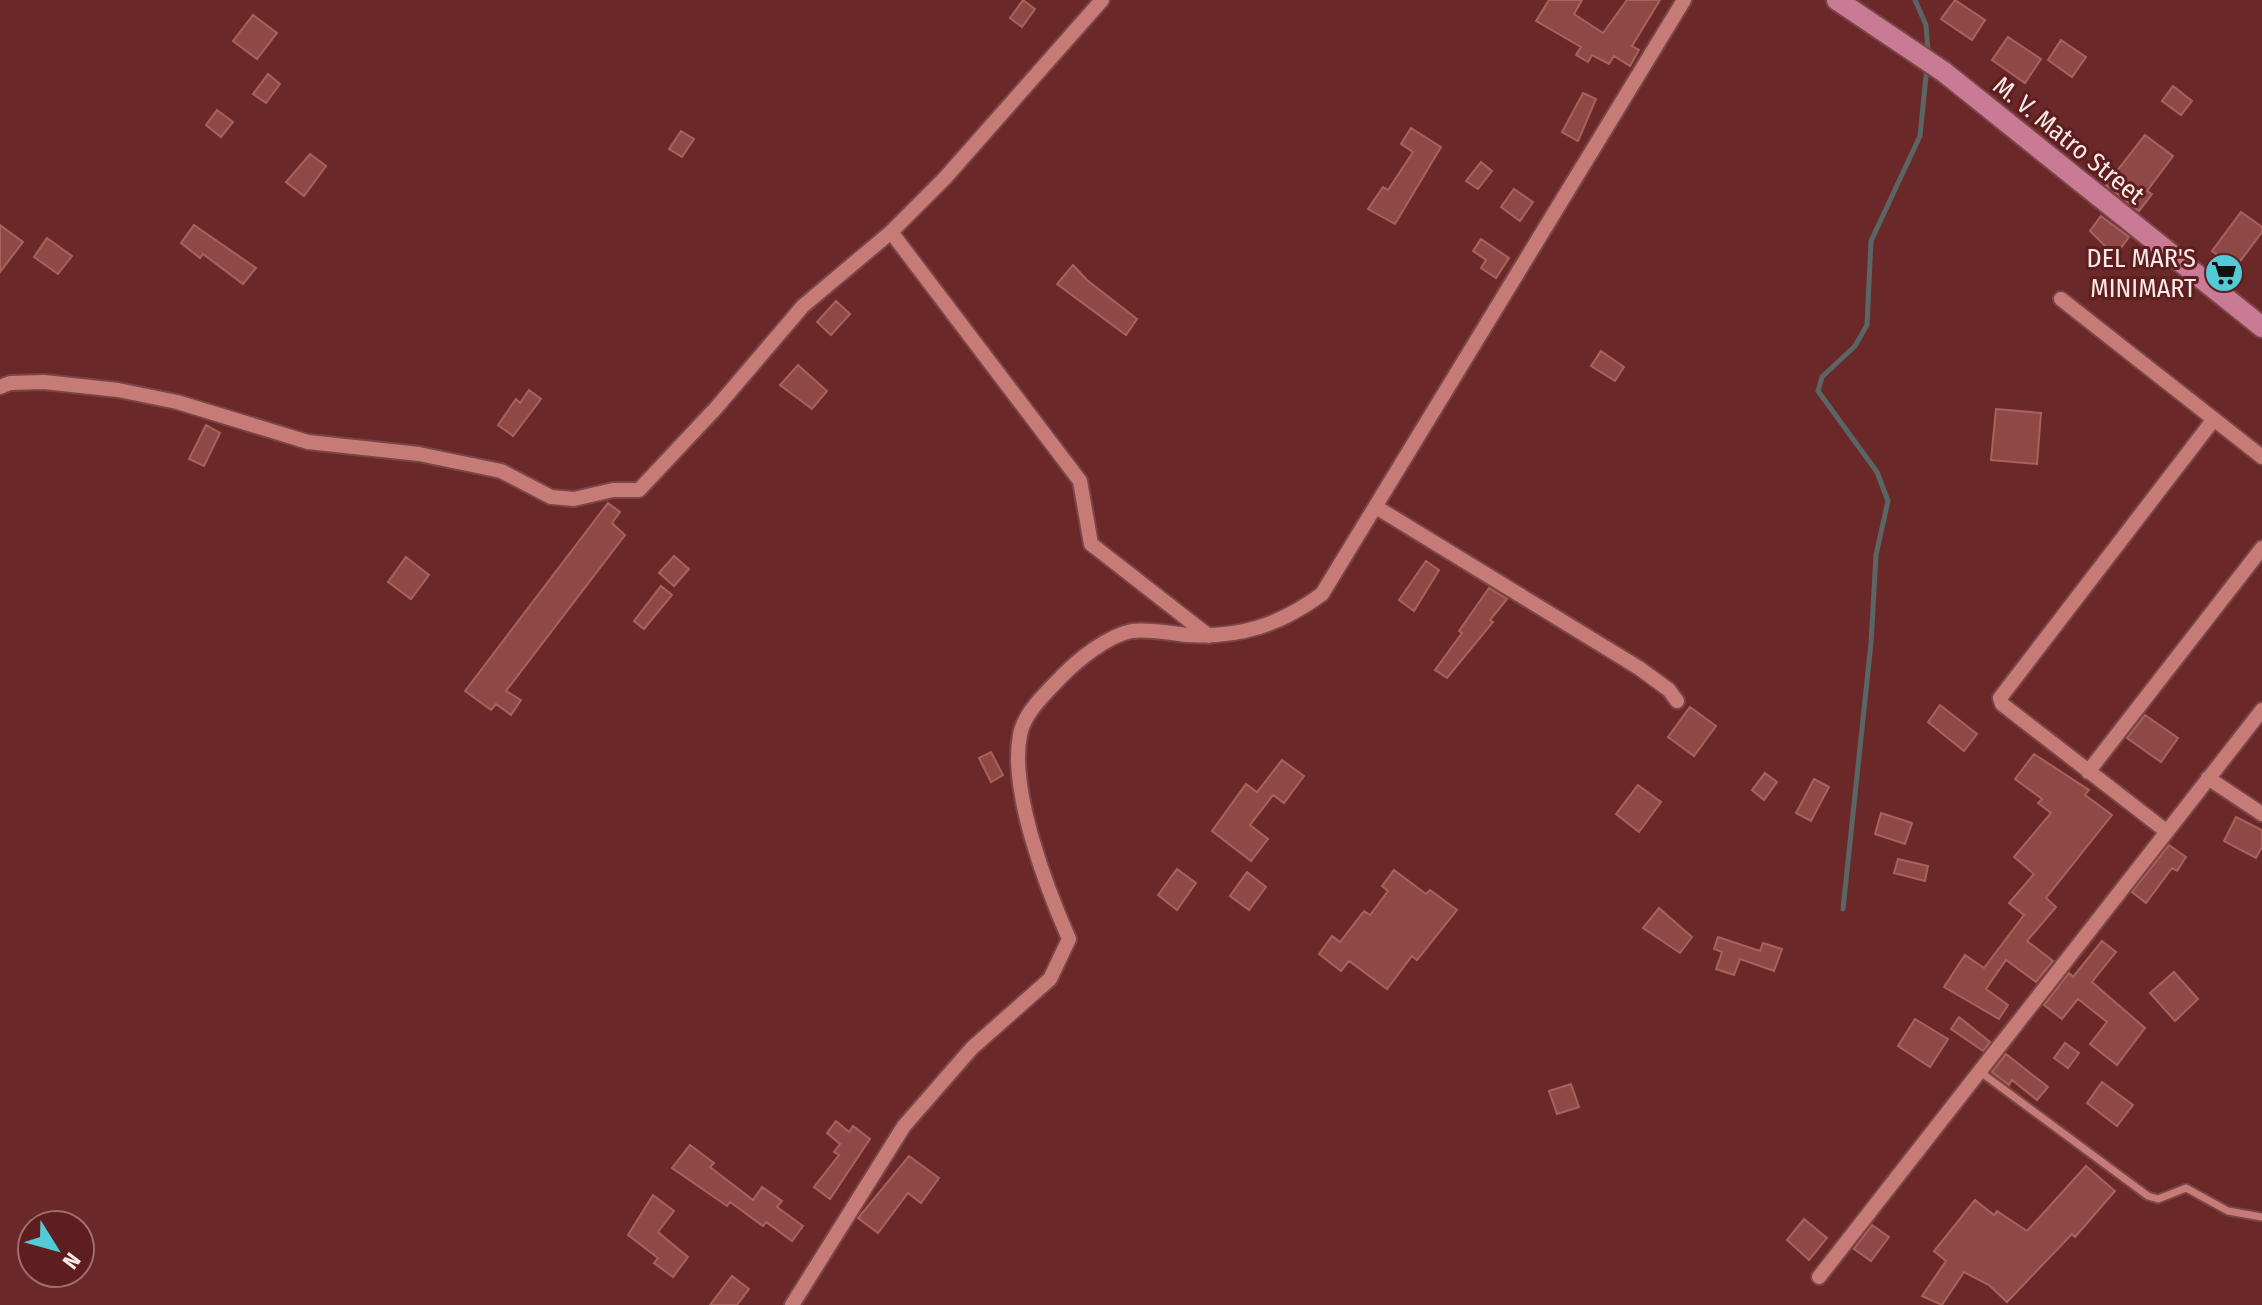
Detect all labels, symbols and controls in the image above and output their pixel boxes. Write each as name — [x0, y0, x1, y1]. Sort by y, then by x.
street label: M. V. Matro Street — [1987, 70, 2151, 211]
place label: DEL MAR'S MINIMART — [2087, 243, 2196, 304]
supermarket icon: DEL MAR'S MINIMART — [2203, 252, 2245, 294]
north arrow — [16, 1209, 96, 1289]
text: N — [57, 1247, 86, 1274]

